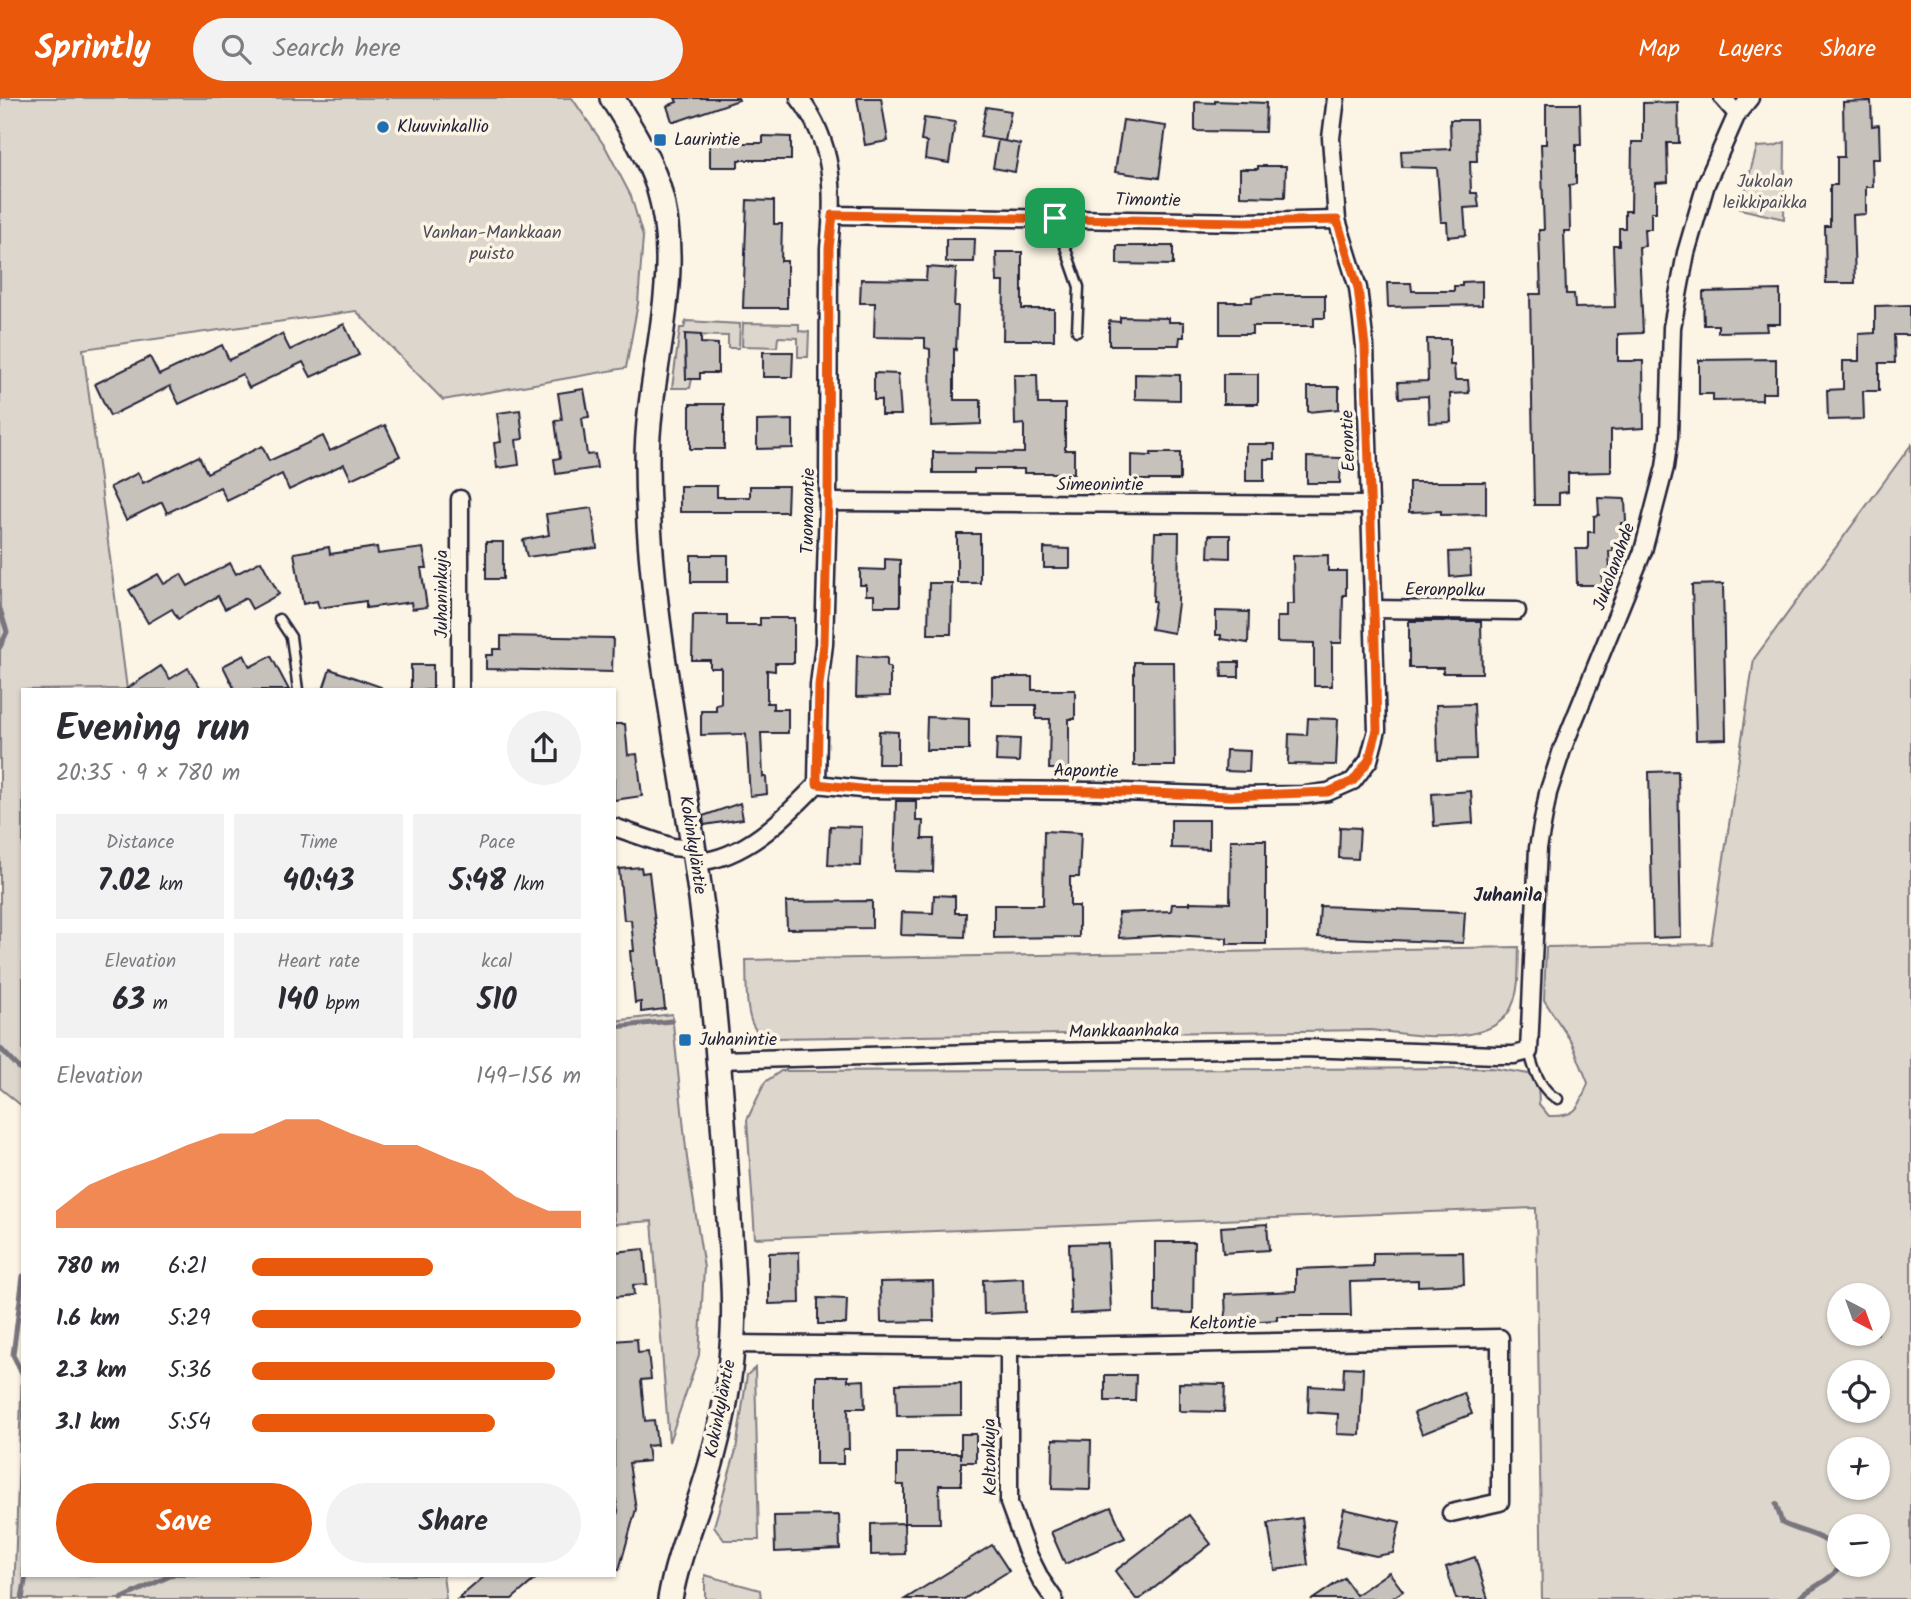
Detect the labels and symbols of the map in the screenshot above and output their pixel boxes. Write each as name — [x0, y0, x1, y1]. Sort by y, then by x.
place label: Kluuvinkallio — [397, 113, 489, 142]
marker: Kluuvinkallio — [375, 119, 391, 135]
place label: Laurintie — [674, 126, 740, 155]
marker: Laurintie — [652, 132, 668, 148]
park label: Jukolan leikkipaikka — [1723, 168, 1807, 218]
street label: Timontie — [1115, 186, 1181, 216]
pin — [1025, 188, 1085, 248]
park label: Vanhan-Mankkaan puisto — [422, 219, 562, 269]
street label: Eerontie — [1333, 410, 1365, 472]
street label: Tuomaantie — [794, 467, 824, 555]
street label: Simeonintie — [1056, 471, 1144, 500]
street label: Jukolanahde — [1586, 519, 1644, 615]
street label: Juhaninkuja — [428, 550, 457, 638]
street label: Eeronpolku — [1404, 576, 1486, 606]
street label: Aapontie — [1053, 757, 1119, 787]
street label: Kokinkyläntie — [670, 793, 714, 897]
district label: Juhanila — [1473, 881, 1543, 911]
street label: Mankkaanhaka — [1068, 1017, 1180, 1047]
place label: Juhanintie — [699, 1026, 777, 1055]
marker: Juhanintie — [677, 1032, 693, 1048]
north arrow — [1827, 1283, 1890, 1346]
street label: Keltontie — [1189, 1309, 1257, 1339]
street label: Kokinkyläntie — [697, 1357, 745, 1461]
street label: Keltonkuja — [976, 1418, 1006, 1496]

